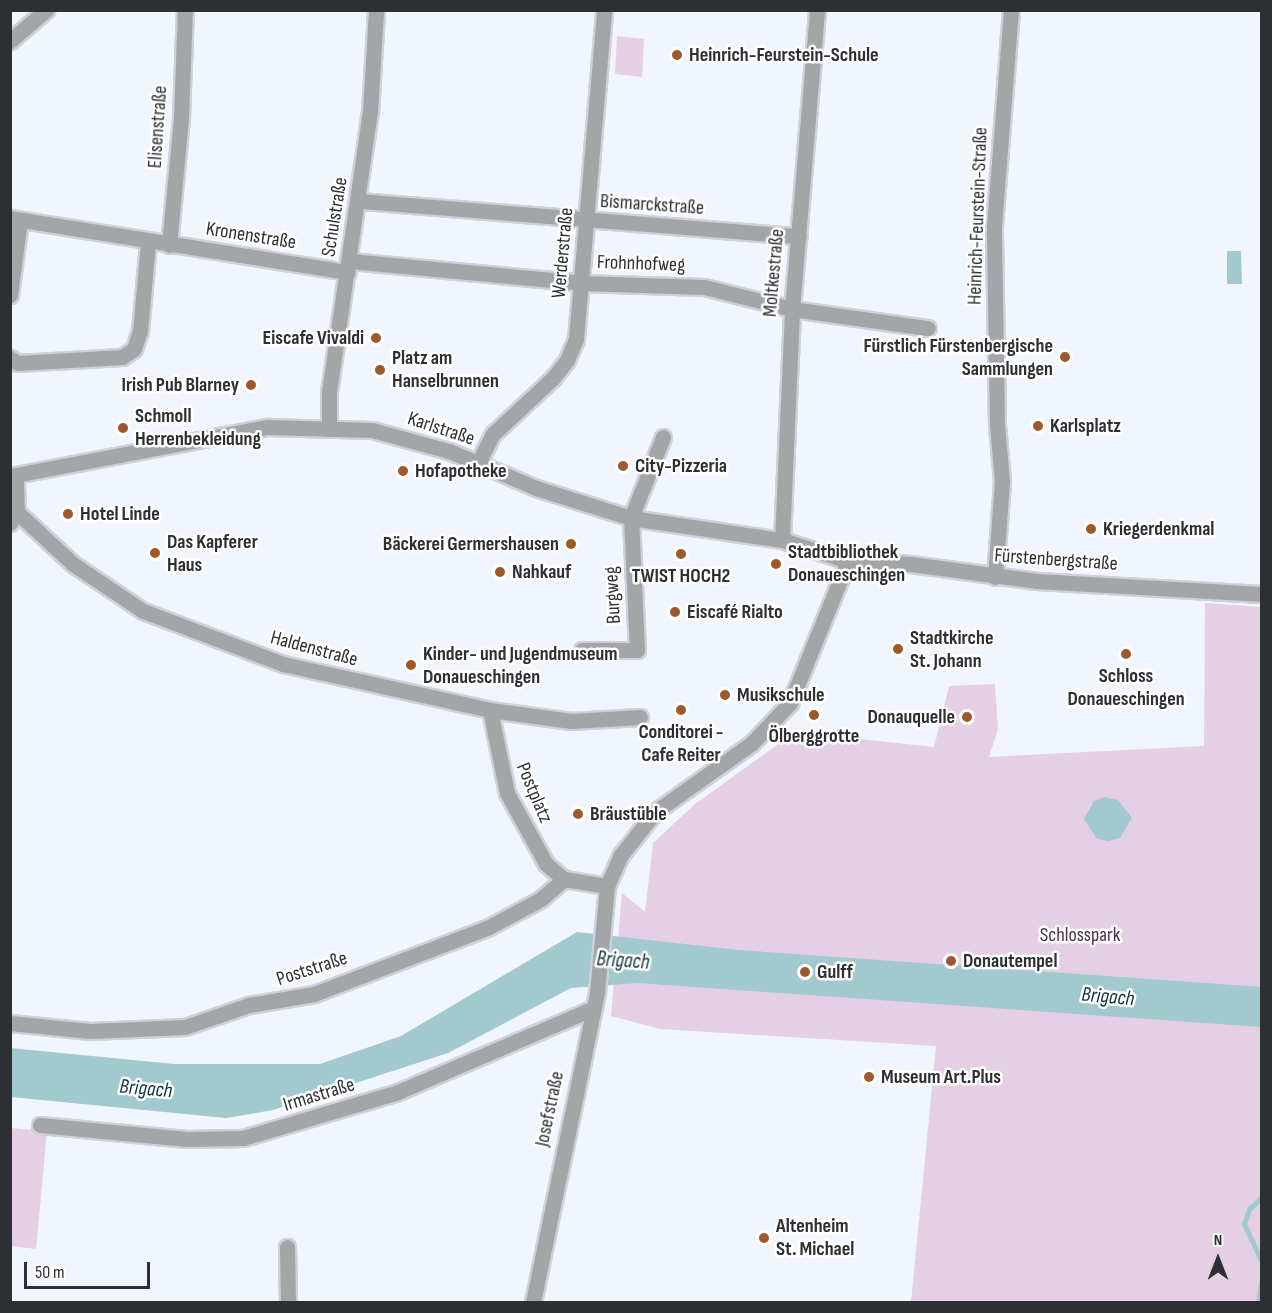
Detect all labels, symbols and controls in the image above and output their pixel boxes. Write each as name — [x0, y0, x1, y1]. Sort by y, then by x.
place label: Heinrich-Feurstein-Schule — [689, 43, 878, 67]
marker: Heinrich-Feurstein-Schule — [670, 48, 684, 62]
street label: Elisenstraße — [143, 85, 173, 169]
street label: Heinrich-Feurstein-Straße — [963, 127, 993, 305]
street label: Schulstraße — [317, 176, 353, 258]
street label: Bismarckstraße — [599, 189, 705, 221]
street label: Werderstraße — [547, 207, 579, 299]
street label: Kronenstraße — [204, 217, 298, 255]
street label: Moltkestraße — [758, 228, 790, 318]
street label: Frohnhofweg — [597, 250, 685, 278]
place label: Eiscafe Vivaldi — [263, 326, 364, 350]
marker: Eiscafe Vivaldi — [369, 331, 383, 345]
place label: Fürstlich Fürstenbergische Sammlungen — [863, 334, 1053, 381]
place label: Platz am Hanselbrunnen — [392, 346, 499, 393]
marker: Fürstlich Fürstenbergische Sammlungen — [1058, 350, 1072, 364]
marker: Platz am Hanselbrunnen — [373, 363, 387, 377]
place label: Irish Pub Blarney — [121, 373, 239, 397]
marker: Irish Pub Blarney — [244, 378, 258, 392]
place label: Schmoll Herrenbekleidung — [135, 404, 261, 451]
street label: Karlstraße — [405, 407, 477, 451]
place label: Karlsplatz — [1050, 414, 1121, 438]
marker: Karlsplatz — [1031, 419, 1045, 433]
marker: Schmoll Herrenbekleidung — [116, 421, 130, 435]
place label: City-Pizzeria — [635, 454, 727, 478]
place label: Hofapotheke — [415, 459, 507, 483]
marker: City-Pizzeria — [616, 459, 630, 473]
marker: Hofapotheke — [396, 464, 410, 478]
place label: Hotel Linde — [80, 502, 160, 526]
marker: Hotel Linde — [61, 507, 75, 521]
place label: Kriegerdenkmal — [1103, 517, 1214, 541]
marker: Kriegerdenkmal — [1084, 522, 1098, 536]
place label: Das Kapferer Haus — [167, 530, 258, 577]
place label: Bäckerei Germershausen — [383, 532, 559, 556]
marker: Bäckerei Germershausen — [564, 537, 578, 551]
place label: Stadtbibliothek Donaueschingen — [788, 540, 905, 587]
street label: Fürstenbergstraße — [994, 544, 1118, 576]
marker: Das Kapferer Haus — [148, 546, 162, 560]
marker: TWIST HOCH2 — [674, 547, 688, 561]
marker: Stadtbibliothek Donaueschingen — [769, 557, 783, 571]
place label: Nahkauf — [512, 560, 571, 584]
place label: TWIST HOCH2 — [632, 564, 730, 588]
marker: Nahkauf — [493, 565, 507, 579]
street label: Burgweg — [600, 566, 626, 624]
place label: Eiscafé Rialto — [687, 600, 783, 624]
marker: Eiscafé Rialto — [668, 605, 682, 619]
street label: Haldenstraße — [268, 626, 360, 672]
place label: Stadtkirche St. Johann — [910, 626, 993, 673]
place label: Kinder- und Jugendmuseum Donaueschingen — [423, 642, 617, 689]
marker: Stadtkirche St. Johann — [891, 642, 905, 656]
marker: Schloss Donaueschingen — [1119, 647, 1133, 661]
marker: Kinder- und Jugendmuseum Donaueschingen — [404, 658, 418, 672]
place label: Schloss Donaueschingen — [1067, 664, 1185, 711]
place label: Musikschule — [737, 683, 825, 707]
marker: Musikschule — [718, 688, 732, 702]
marker: Conditorei - Cafe Reiter — [674, 703, 688, 717]
place label: Donauquelle — [867, 705, 955, 729]
marker: Ölberggrotte — [807, 708, 821, 722]
marker: Donauquelle — [960, 710, 974, 724]
place label: Conditorei - Cafe Reiter — [638, 720, 724, 767]
place label: Ölberggrotte — [769, 724, 859, 748]
street label: Postplatz — [511, 759, 557, 827]
place label: Bräustüble — [590, 802, 667, 826]
marker: Bräustüble — [571, 807, 585, 821]
park label: Schlosspark — [1040, 923, 1120, 947]
street label: Poststraße — [274, 946, 350, 992]
water label: Brigach — [596, 947, 650, 975]
place label: Donautempel — [963, 949, 1057, 973]
marker: Donautempel — [944, 954, 958, 968]
place label: Gulff — [817, 960, 853, 984]
marker: Gulff — [798, 965, 812, 979]
water label: Brigach — [1081, 982, 1135, 1012]
place label: Museum Art.Plus — [881, 1065, 1001, 1089]
street label: Josefstraße — [530, 1069, 570, 1149]
marker: Museum Art.Plus — [862, 1070, 876, 1084]
street label: Irmastraße — [281, 1073, 357, 1117]
water label: Brigach — [119, 1074, 173, 1104]
place label: Altenheim St. Michael — [776, 1214, 854, 1261]
north arrow — [1188, 1229, 1248, 1289]
marker: Altenheim St. Michael — [757, 1231, 771, 1245]
text: N — [1214, 1231, 1222, 1250]
scale bar — [27, 1250, 153, 1288]
text: 50 m — [35, 1262, 65, 1283]

